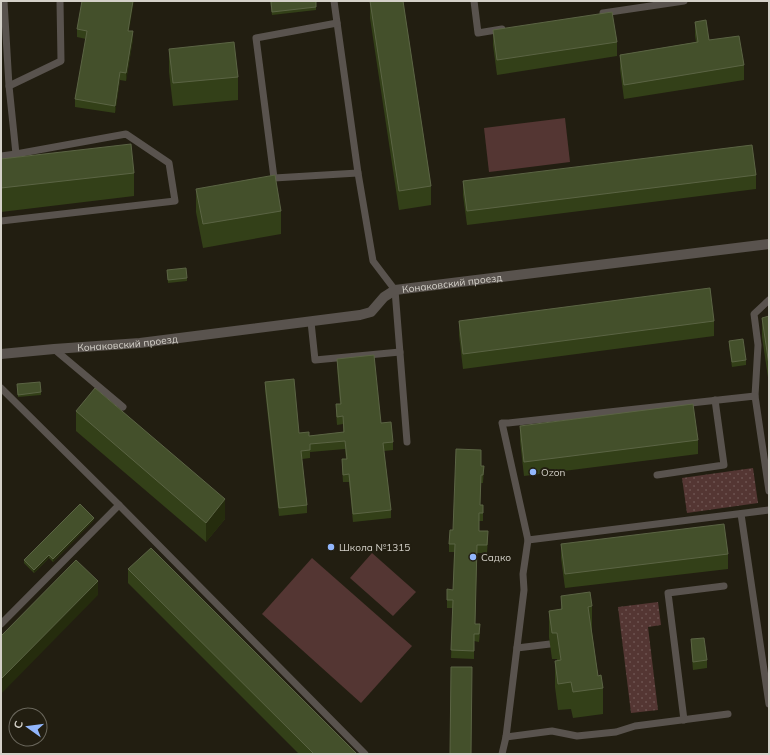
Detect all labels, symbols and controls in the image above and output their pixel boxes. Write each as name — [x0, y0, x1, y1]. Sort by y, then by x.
street label: Конаковский проезд — [401, 271, 503, 296]
street label: Конаковский проезд — [77, 332, 179, 354]
place label: Ozon — [541, 466, 566, 479]
marker: Ozon — [528, 467, 538, 477]
place label: Школа №1315 — [339, 541, 410, 554]
marker: Школа №1315 — [326, 542, 336, 552]
place label: Садко — [481, 551, 511, 564]
marker: Садко — [468, 552, 478, 562]
north arrow — [8, 707, 48, 747]
text: С — [11, 719, 26, 730]

